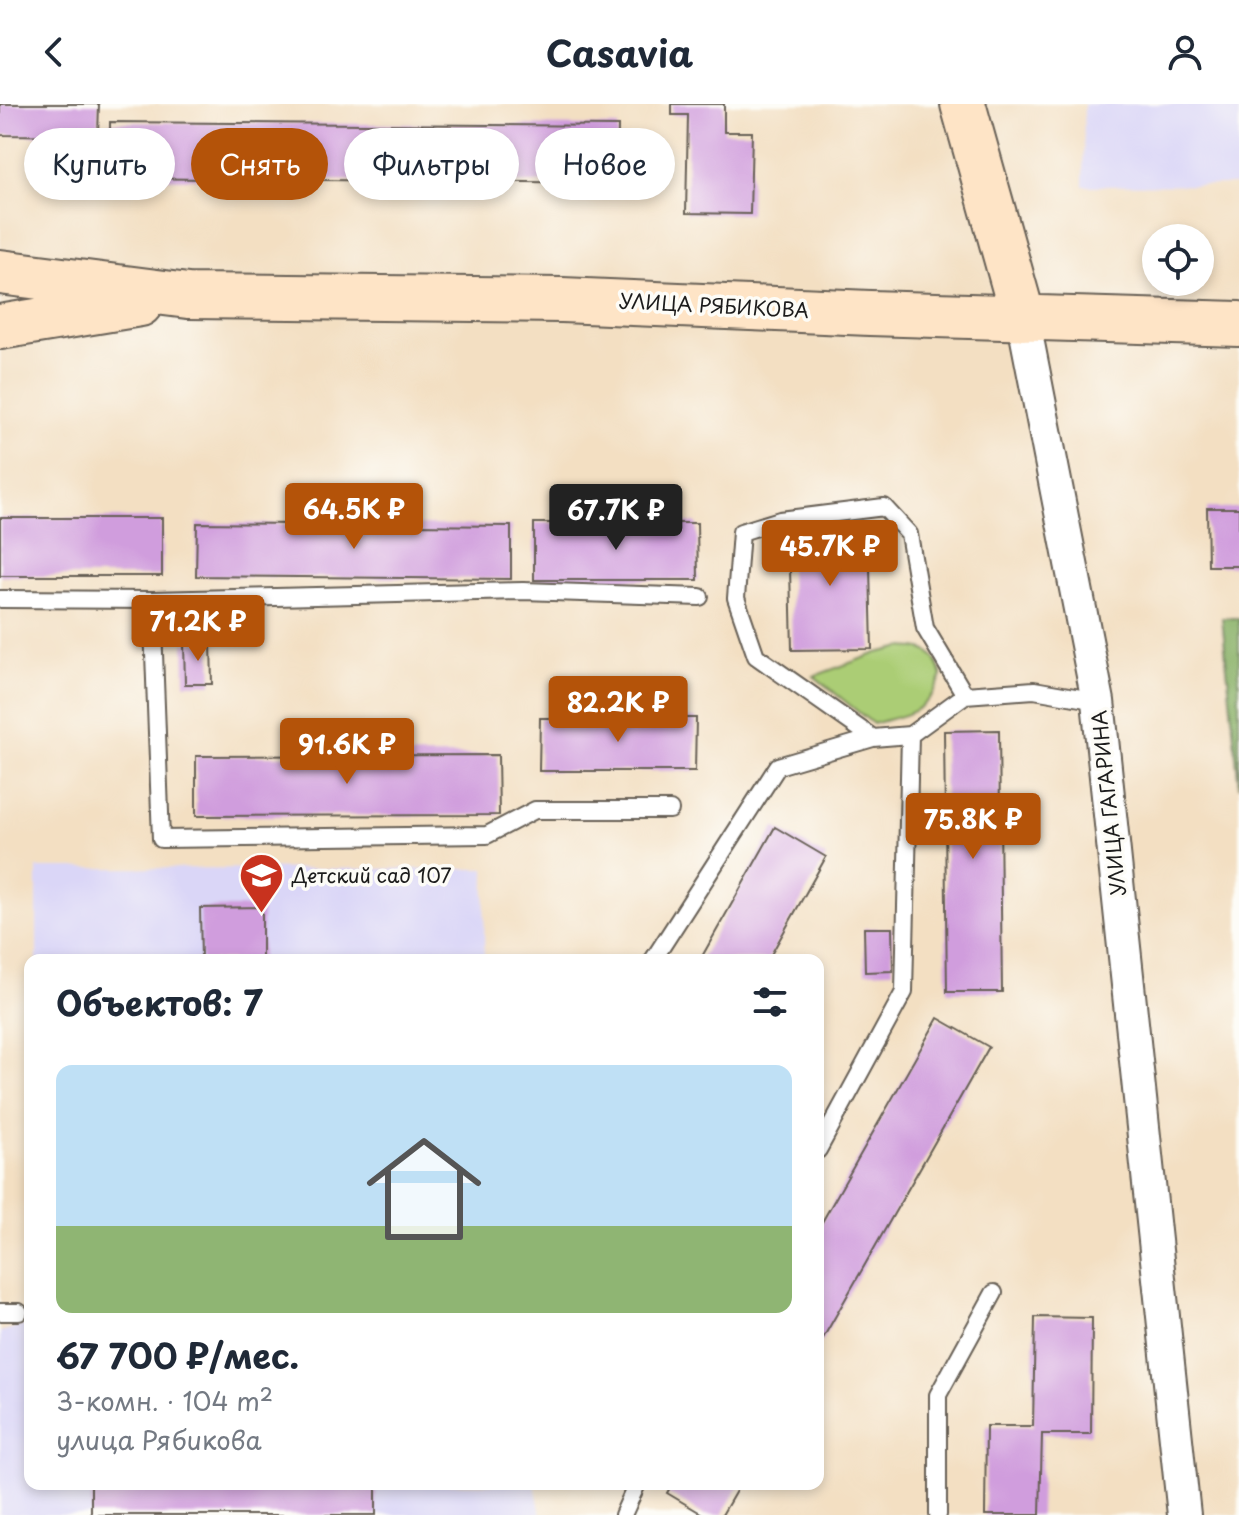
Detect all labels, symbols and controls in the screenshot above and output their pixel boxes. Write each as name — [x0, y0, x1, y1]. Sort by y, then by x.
text: Casavia — [546, 25, 693, 79]
icon: back — [32, 30, 76, 74]
icon: person — [1163, 30, 1207, 74]
chip: Купить — [24, 128, 175, 200]
chip: Снять — [191, 128, 328, 200]
chip: Фильтры — [344, 128, 519, 200]
chip: Новое — [535, 128, 675, 200]
map controls — [1142, 224, 1214, 296]
button: locate — [1142, 224, 1214, 296]
street label: УЛИЦА РЯБИКОВА — [618, 285, 810, 325]
pin: 64.5K ₽ — [280, 483, 428, 551]
pin: 67.7K ₽ — [542, 484, 690, 552]
text: 64.5K ₽ — [303, 489, 405, 528]
text: 67.7K ₽ — [567, 490, 665, 529]
pin: 45.7K ₽ — [756, 520, 904, 588]
text: 45.7K ₽ — [780, 526, 880, 565]
pin: 71.2K ₽ — [124, 595, 272, 663]
text: 71.2K ₽ — [150, 601, 246, 640]
pin: 82.2K ₽ — [544, 676, 692, 744]
text: 82.2K ₽ — [567, 682, 669, 721]
street label: УЛИЦА ГАГАРИНА — [1083, 709, 1133, 897]
pin: 91.6K ₽ — [273, 718, 421, 786]
text: 91.6K ₽ — [298, 724, 396, 763]
pin: 75.8K ₽ — [899, 793, 1047, 861]
text: 75.8K ₽ — [924, 799, 1022, 838]
school or university icon: Детский сад 107 — [237, 852, 285, 915]
place label: Детский сад 107 — [291, 860, 452, 890]
text: Объектов: 7 — [56, 976, 263, 1028]
icon: filters — [748, 980, 792, 1024]
icon: home — [352, 1117, 496, 1261]
text: 67 700 ₽/мес. — [56, 1329, 299, 1381]
text: 3-комн. · 104 m² — [56, 1381, 273, 1420]
text: улица Рябикова — [56, 1420, 262, 1459]

